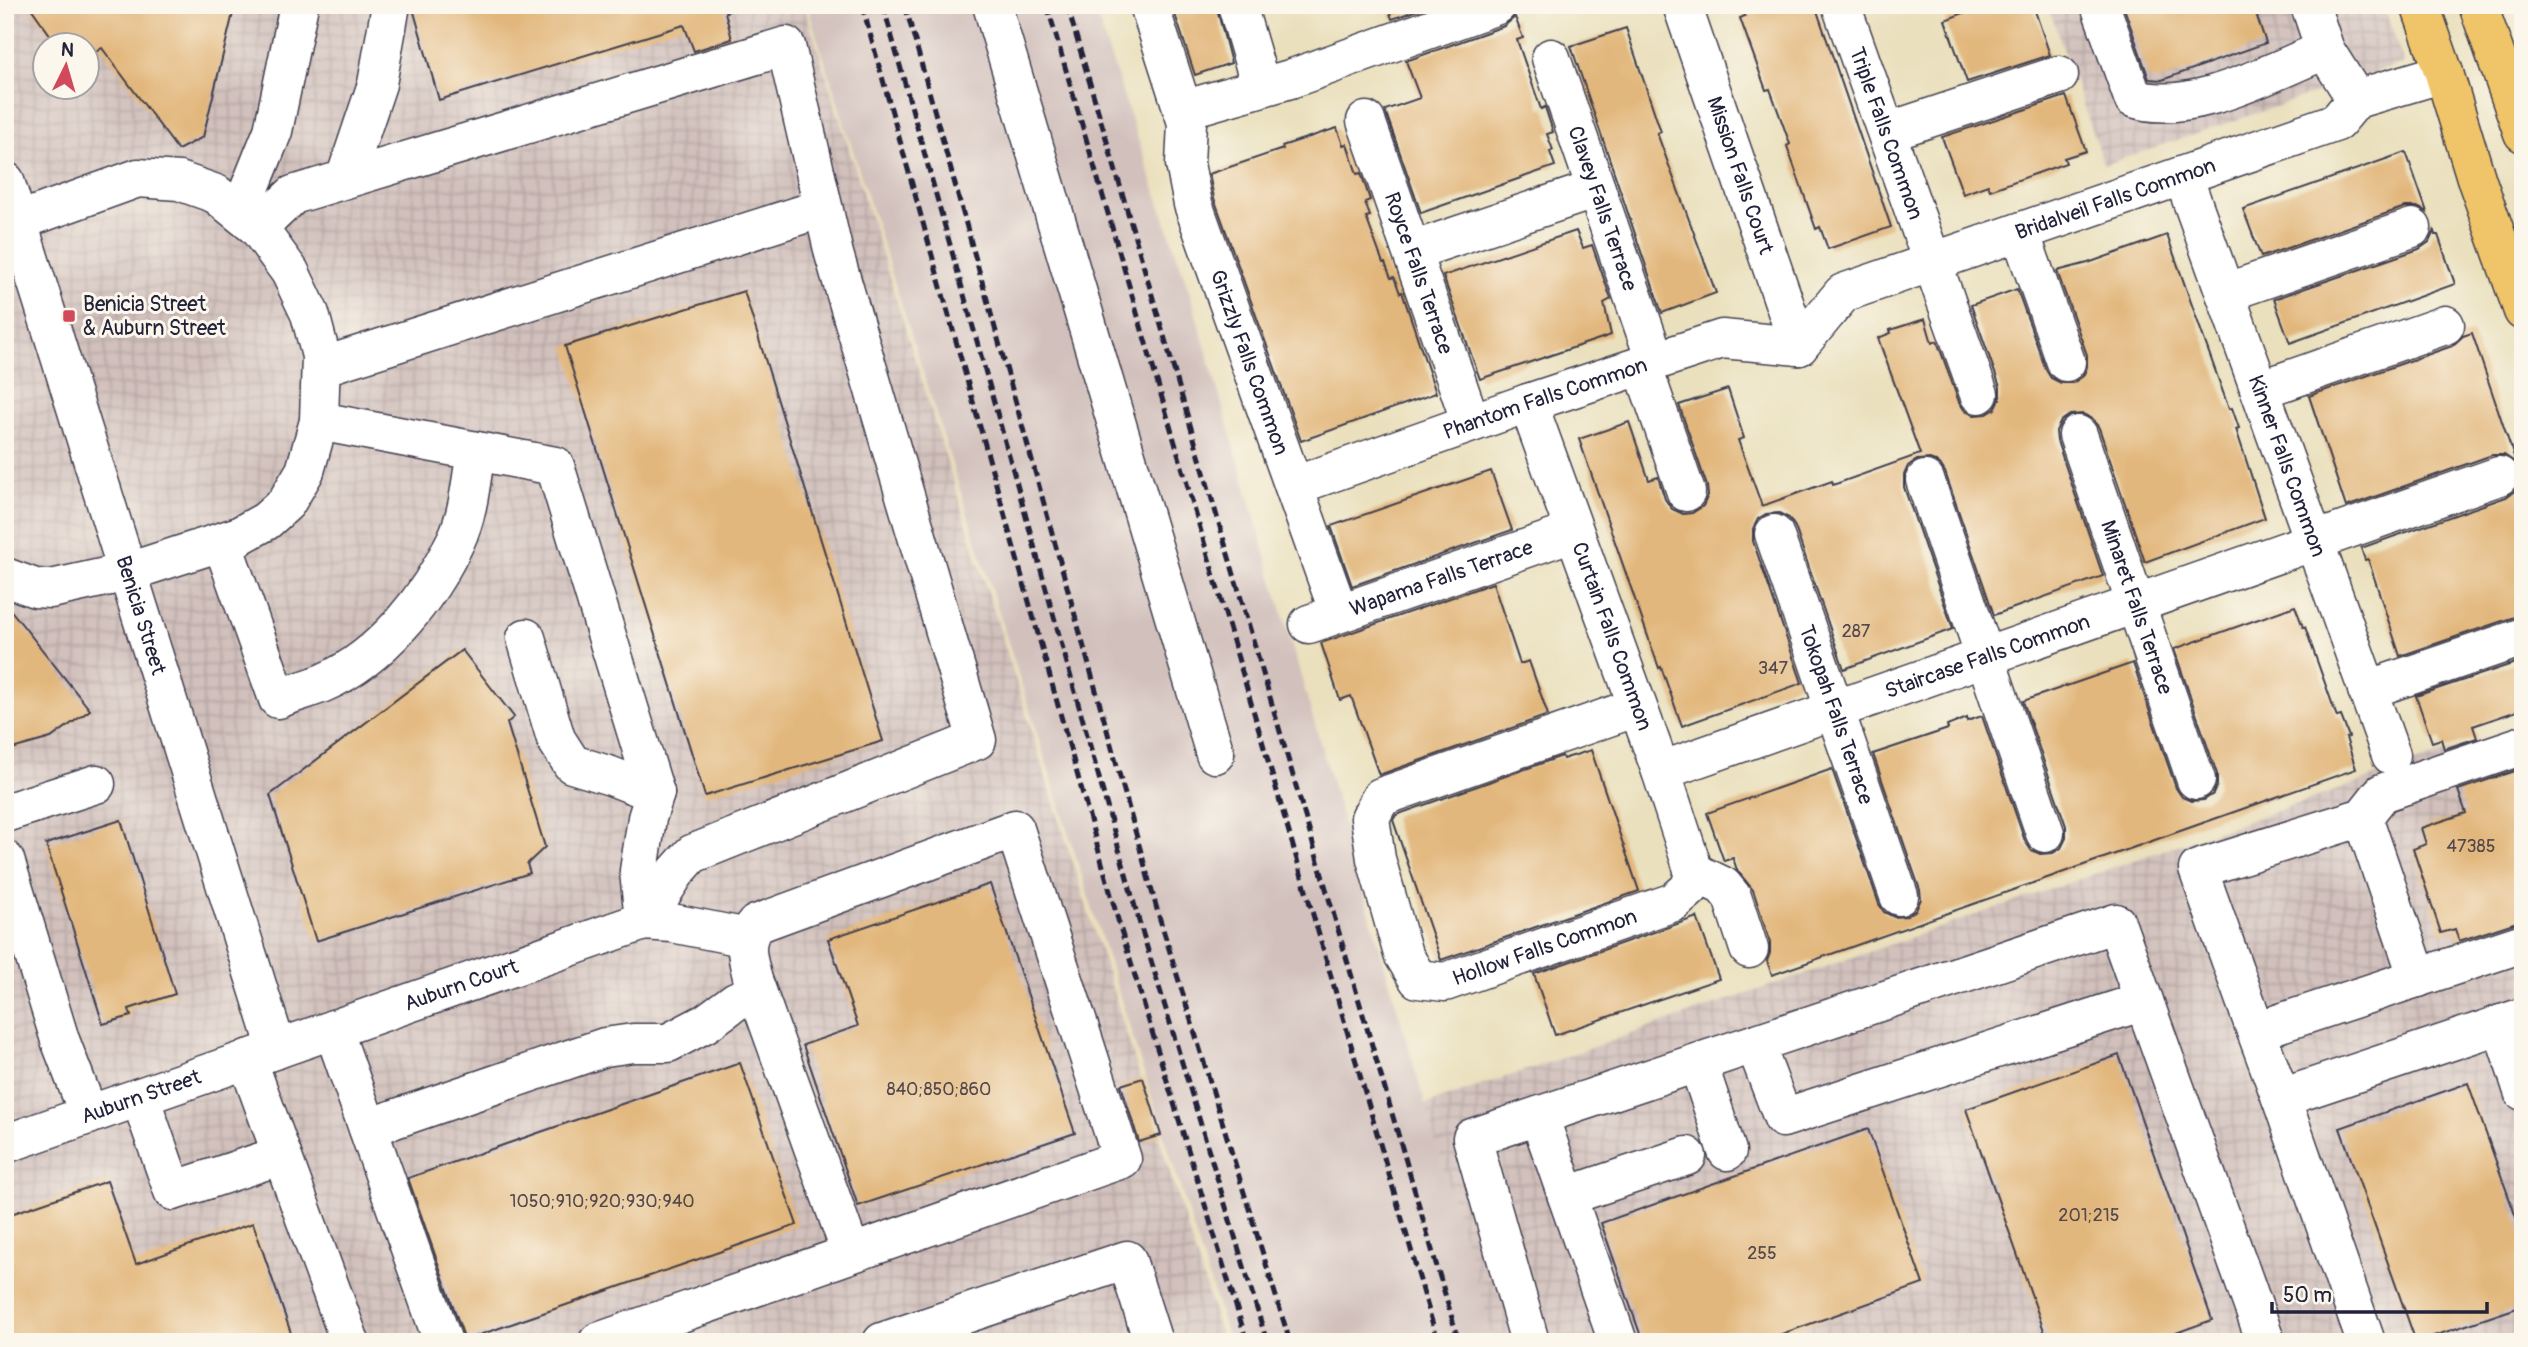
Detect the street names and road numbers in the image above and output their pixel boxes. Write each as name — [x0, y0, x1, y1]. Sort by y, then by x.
street label: Triple Falls Common — [1843, 43, 1929, 223]
street label: Mission Falls Court — [1701, 93, 1780, 258]
street label: Clavey Falls Terrace — [1562, 122, 1644, 295]
street label: Bridalveil Falls Common — [2011, 152, 2219, 246]
street label: Royce Falls Terrace — [1378, 188, 1460, 358]
street label: Grizzly Falls Common — [1204, 266, 1295, 459]
street label: Phantom Falls Common — [1440, 351, 1650, 446]
street label: Kinner Falls Common — [2242, 371, 2332, 561]
street label: Minaret Falls Terrace — [2095, 517, 2179, 698]
street label: Wapama Falls Terrace — [1346, 533, 1537, 622]
street label: Curtain Falls Common — [1566, 538, 1659, 734]
street label: Benicia Street — [110, 552, 173, 679]
street label: Staircase Falls Common — [1881, 608, 2093, 705]
street label: Tokopah Falls Terrace — [1793, 621, 1880, 808]
street label: Hollow Falls Common — [1449, 903, 1640, 992]
street label: Auburn Court — [400, 952, 522, 1017]
street label: Auburn Street — [77, 1063, 205, 1130]

